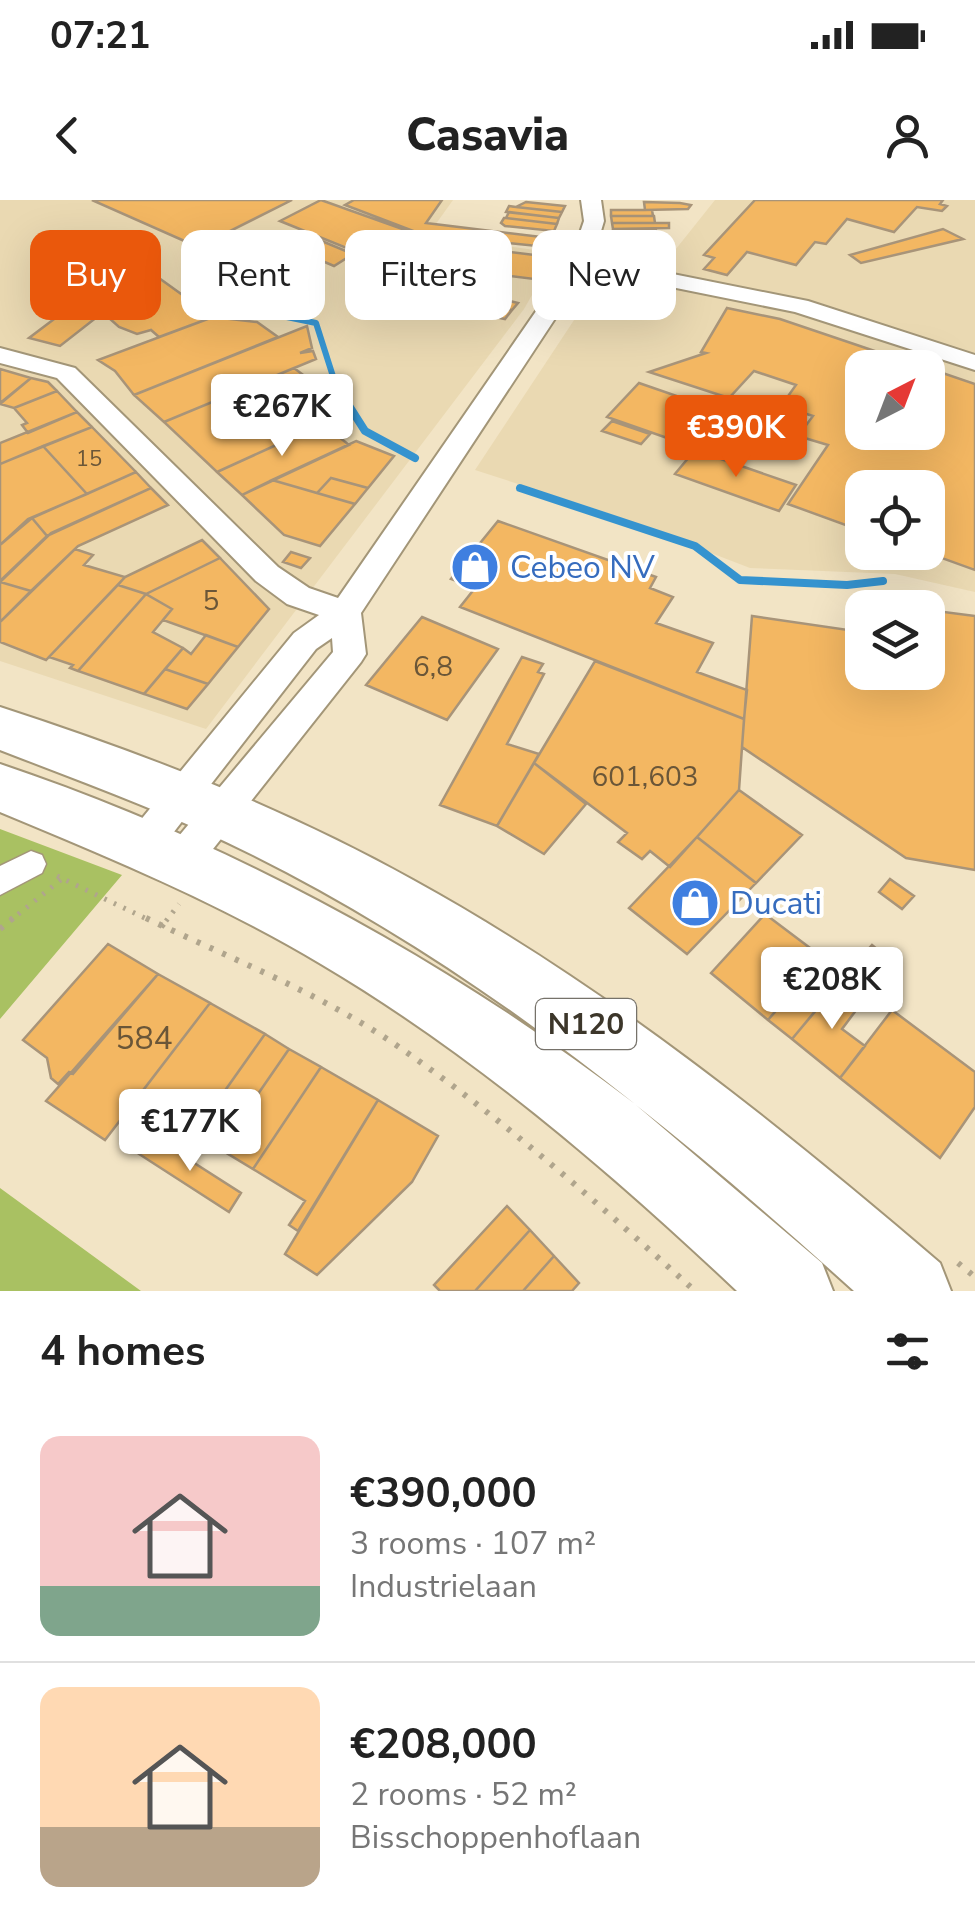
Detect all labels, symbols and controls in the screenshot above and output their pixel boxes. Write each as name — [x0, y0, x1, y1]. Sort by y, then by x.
text: 07:21 — [50, 10, 151, 61]
text: Casavia — [406, 105, 569, 166]
icon: back — [40, 108, 95, 163]
icon: person — [880, 108, 935, 163]
chip: Buy — [30, 230, 161, 320]
chip: Rent — [181, 230, 325, 320]
chip: Filters — [345, 230, 512, 320]
chip: New — [532, 230, 676, 320]
north arrow — [845, 350, 945, 450]
map controls — [845, 350, 945, 690]
pin: €267K — [212, 374, 352, 459]
text: €267K — [233, 385, 331, 428]
pin: €390K — [666, 395, 806, 480]
text: €390K — [687, 406, 785, 449]
house number: 15 — [76, 444, 102, 474]
button: locate — [845, 470, 945, 570]
shop icon: Cebeo NV — [449, 541, 501, 593]
place label: Cebeo NV — [510, 546, 656, 589]
house number: 5 — [203, 582, 219, 620]
button: layers — [845, 590, 945, 690]
house number: 6,8 — [413, 648, 453, 686]
house number: 601,603 — [591, 758, 699, 796]
shop icon: Ducati — [669, 877, 721, 929]
place label: Ducati — [730, 882, 822, 925]
pin: €208K — [762, 947, 902, 1032]
text: €208K — [783, 958, 881, 1001]
road number: N120 — [536, 999, 636, 1049]
house number: 584 — [115, 1017, 173, 1060]
pin: €177K — [120, 1089, 260, 1174]
text: €177K — [141, 1100, 239, 1143]
text: 4 homes — [40, 1323, 205, 1380]
icon: filters — [880, 1324, 935, 1379]
text: €390,000 — [350, 1465, 537, 1522]
icon: home — [120, 1476, 240, 1596]
text: 3 rooms · 107 m² — [350, 1522, 596, 1565]
text: Industrielaan — [350, 1565, 537, 1608]
text: €208,000 — [350, 1716, 537, 1773]
icon: home — [120, 1727, 240, 1847]
text: 2 rooms · 52 m² — [350, 1773, 577, 1816]
text: Bisschoppenhoflaan — [350, 1816, 641, 1859]

